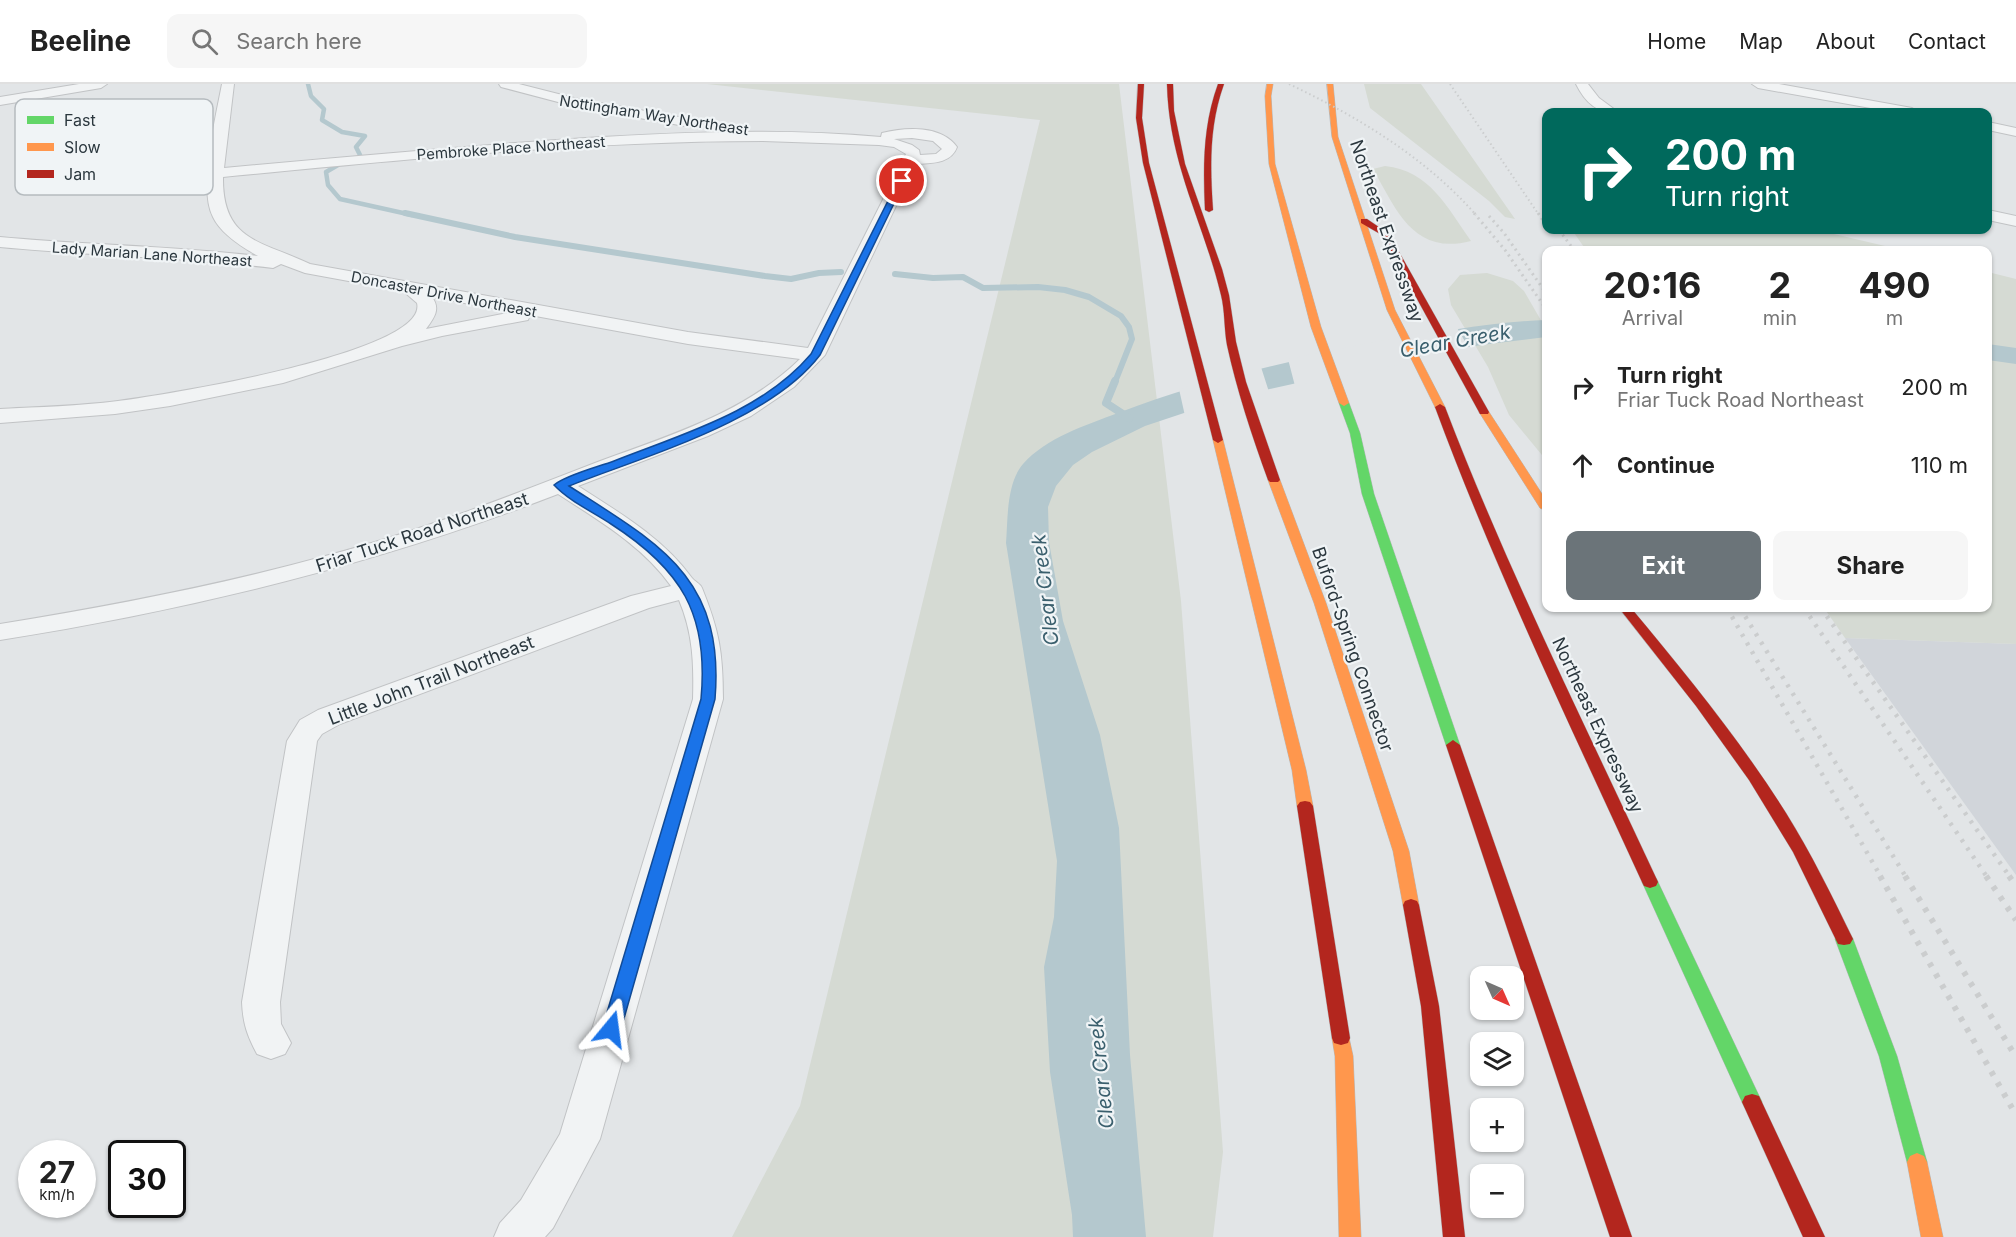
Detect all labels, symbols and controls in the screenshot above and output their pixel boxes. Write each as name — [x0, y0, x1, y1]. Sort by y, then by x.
search box — [167, 14, 587, 68]
text: Beeline — [30, 24, 131, 58]
icon: search — [188, 25, 221, 58]
text: Search here — [236, 28, 362, 54]
text: Home — [1647, 29, 1706, 54]
text: Map — [1739, 29, 1783, 54]
text: About — [1816, 29, 1875, 54]
text: Contact — [1908, 29, 1986, 54]
street label: Nottingham Way Northeast — [558, 91, 750, 139]
legend — [15, 99, 213, 195]
text: Fast — [64, 110, 96, 130]
text: 200 m — [1665, 129, 1796, 180]
street label: Pembroke Place Northeast — [416, 132, 606, 164]
icon: right — [1566, 132, 1644, 210]
text: Slow — [64, 137, 101, 157]
street label: Northeast Expressway — [1346, 137, 1428, 325]
pin — [876, 155, 927, 206]
text: Jam — [64, 164, 96, 184]
icon: arrive — [885, 164, 918, 197]
text: Turn right — [1665, 180, 1789, 213]
street label: Lady Marian Lane Northeast — [51, 238, 253, 270]
text: 20:16 — [1603, 263, 1701, 307]
text: 2 — [1769, 263, 1791, 307]
text: 490 — [1859, 263, 1931, 307]
street label: Doncaster Drive Northeast — [350, 267, 538, 321]
text: Arrival — [1622, 306, 1683, 330]
text: min — [1763, 306, 1797, 330]
text: m — [1886, 306, 1903, 330]
water label: Clear Creek — [1398, 319, 1513, 363]
text: Turn right — [1617, 362, 1723, 388]
icon: right — [1566, 371, 1599, 404]
text: 200 m — [1901, 374, 1968, 400]
text: Friar Tuck Road Northeast — [1617, 388, 1864, 412]
icon: ahead — [1566, 449, 1599, 482]
text: Continue — [1617, 452, 1715, 478]
text: 110 m — [1911, 452, 1968, 478]
street label: Friar Tuck Road Northeast — [313, 488, 531, 576]
button: Exit — [1566, 531, 1761, 600]
button: Share — [1773, 531, 1968, 600]
water label: Clear Creek — [1026, 532, 1064, 647]
street label: Buford-Spring Connector — [1308, 544, 1398, 754]
street label: Little John Trail Northeast — [325, 631, 537, 729]
street label: Northeast Expressway — [1548, 634, 1648, 816]
north arrow — [1470, 966, 1524, 1020]
map controls — [1470, 966, 1524, 1218]
position arrow — [579, 997, 643, 1061]
water label: Clear Creek — [1083, 1015, 1119, 1130]
button: layers — [1470, 1032, 1524, 1086]
button: + — [1470, 1098, 1524, 1152]
speed limit sign: 30 — [108, 1140, 186, 1218]
text: 27 — [39, 1154, 75, 1190]
button: − — [1470, 1164, 1524, 1218]
text: km/h — [39, 1185, 75, 1204]

